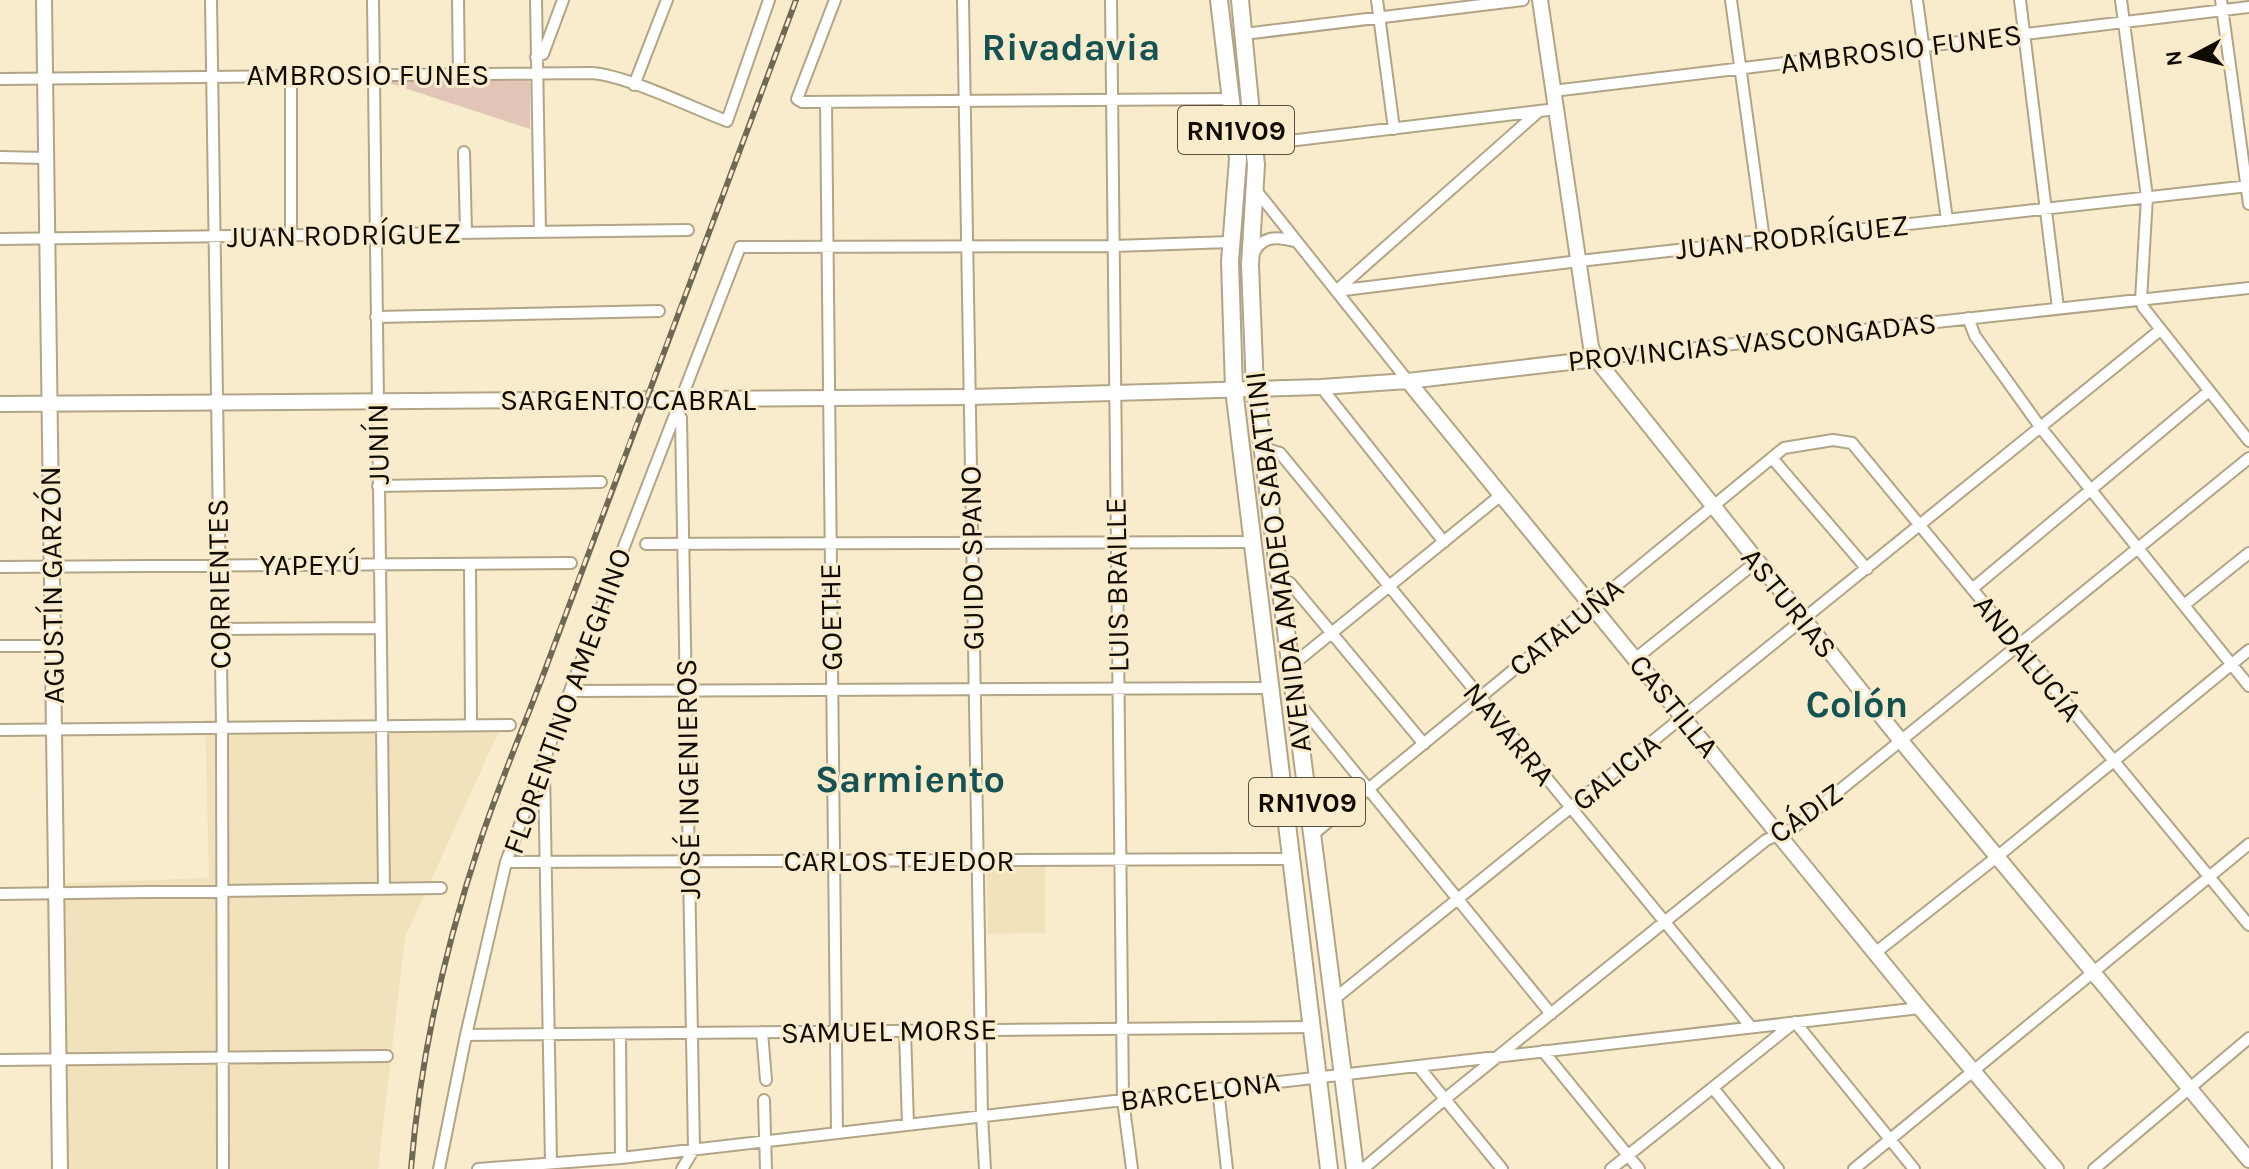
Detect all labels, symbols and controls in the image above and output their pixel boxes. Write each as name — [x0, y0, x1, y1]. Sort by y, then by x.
street label: AMBROSIO FUNES — [1778, 16, 2024, 82]
north arrow — [2153, 16, 2233, 96]
district label: Rivadavia — [982, 25, 1160, 70]
text: N — [2160, 49, 2188, 68]
street label: AMBROSIO FUNES — [247, 57, 489, 93]
road number: RN1V09 — [1178, 106, 1294, 154]
street label: JUAN RODRÍGUEZ — [1674, 207, 1910, 267]
street label: JUAN RODRÍGUEZ — [226, 215, 462, 255]
street label: PROVINCIAS VASCONGADAS — [1566, 305, 1938, 379]
street label: AVENIDA AMADEO SABATTINI — [1237, 369, 1319, 755]
street label: SARGENTO CABRAL — [500, 382, 756, 418]
street label: JUNÍN — [359, 403, 397, 485]
street label: AGUSTÍN GARZÓN — [32, 466, 72, 704]
street label: GUIDO SPANO — [952, 466, 992, 650]
street label: LUIS BRAILLE — [1097, 497, 1137, 673]
street label: CORRIENTES — [200, 499, 238, 669]
street label: ASTURIAS — [1733, 540, 1845, 666]
street label: FLORENTINO AMEGHINO — [495, 543, 639, 859]
street label: YAPEYÚ — [259, 547, 361, 583]
street label: GOETHE — [812, 563, 850, 671]
street label: CATALUÑA — [1502, 570, 1630, 684]
street label: ANDALUCÍA — [1966, 587, 2090, 729]
street label: CASTILLA — [1621, 647, 1727, 765]
street label: JOSÉ INGENIEROS — [668, 659, 708, 899]
street label: NAVARRA — [1455, 675, 1563, 793]
district label: Colón — [1806, 682, 1908, 727]
street label: GALICIA — [1565, 726, 1667, 818]
district label: Sarmiento — [815, 757, 1005, 802]
street label: CÁDIZ — [1762, 775, 1850, 851]
road number: RN1V09 — [1249, 778, 1365, 826]
street label: CARLOS TEJEDOR — [783, 843, 1015, 879]
street label: SAMUEL MORSE — [780, 1011, 998, 1051]
street label: BARCELONA — [1118, 1063, 1282, 1119]

